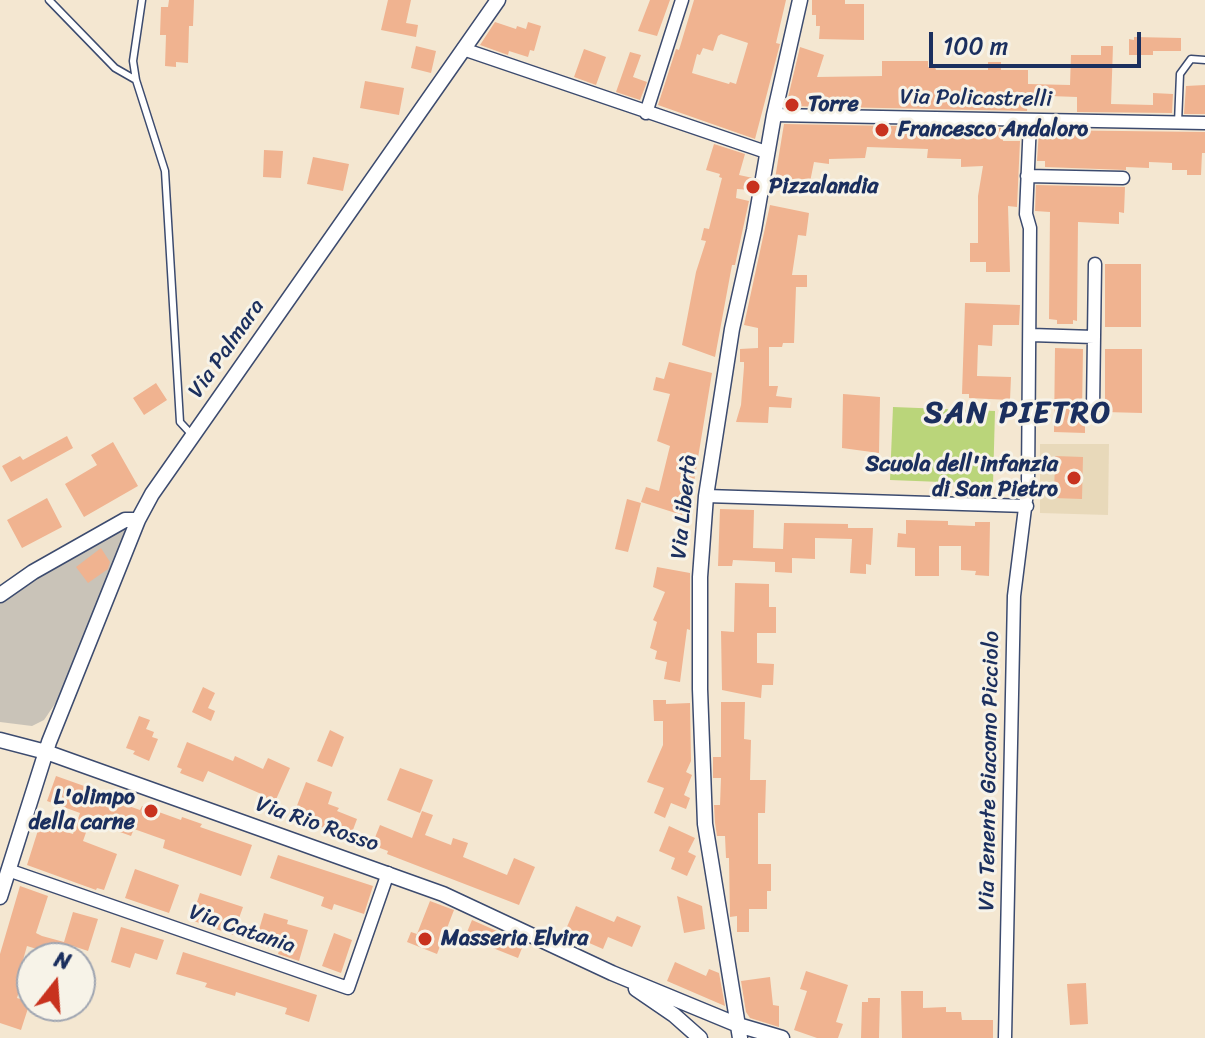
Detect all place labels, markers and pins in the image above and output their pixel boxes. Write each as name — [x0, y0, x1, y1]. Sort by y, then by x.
place label: Torre — [808, 92, 859, 118]
marker: Torre — [783, 96, 801, 114]
place label: Francesco Andaloro — [898, 117, 1088, 143]
marker: Francesco Andaloro — [873, 121, 891, 139]
place label: Pizzalandia — [769, 174, 878, 200]
marker: Pizzalandia — [744, 178, 762, 196]
place label: Scuola dell'infanzia di San Pietro — [865, 452, 1058, 504]
marker: Scuola dell'infanzia di San Pietro — [1065, 469, 1083, 487]
place label: L'olimpo della carne — [28, 785, 135, 836]
marker: L'olimpo della carne — [142, 802, 160, 820]
place label: Masseria Elvira — [441, 926, 588, 952]
marker: Masseria Elvira — [416, 930, 434, 948]

